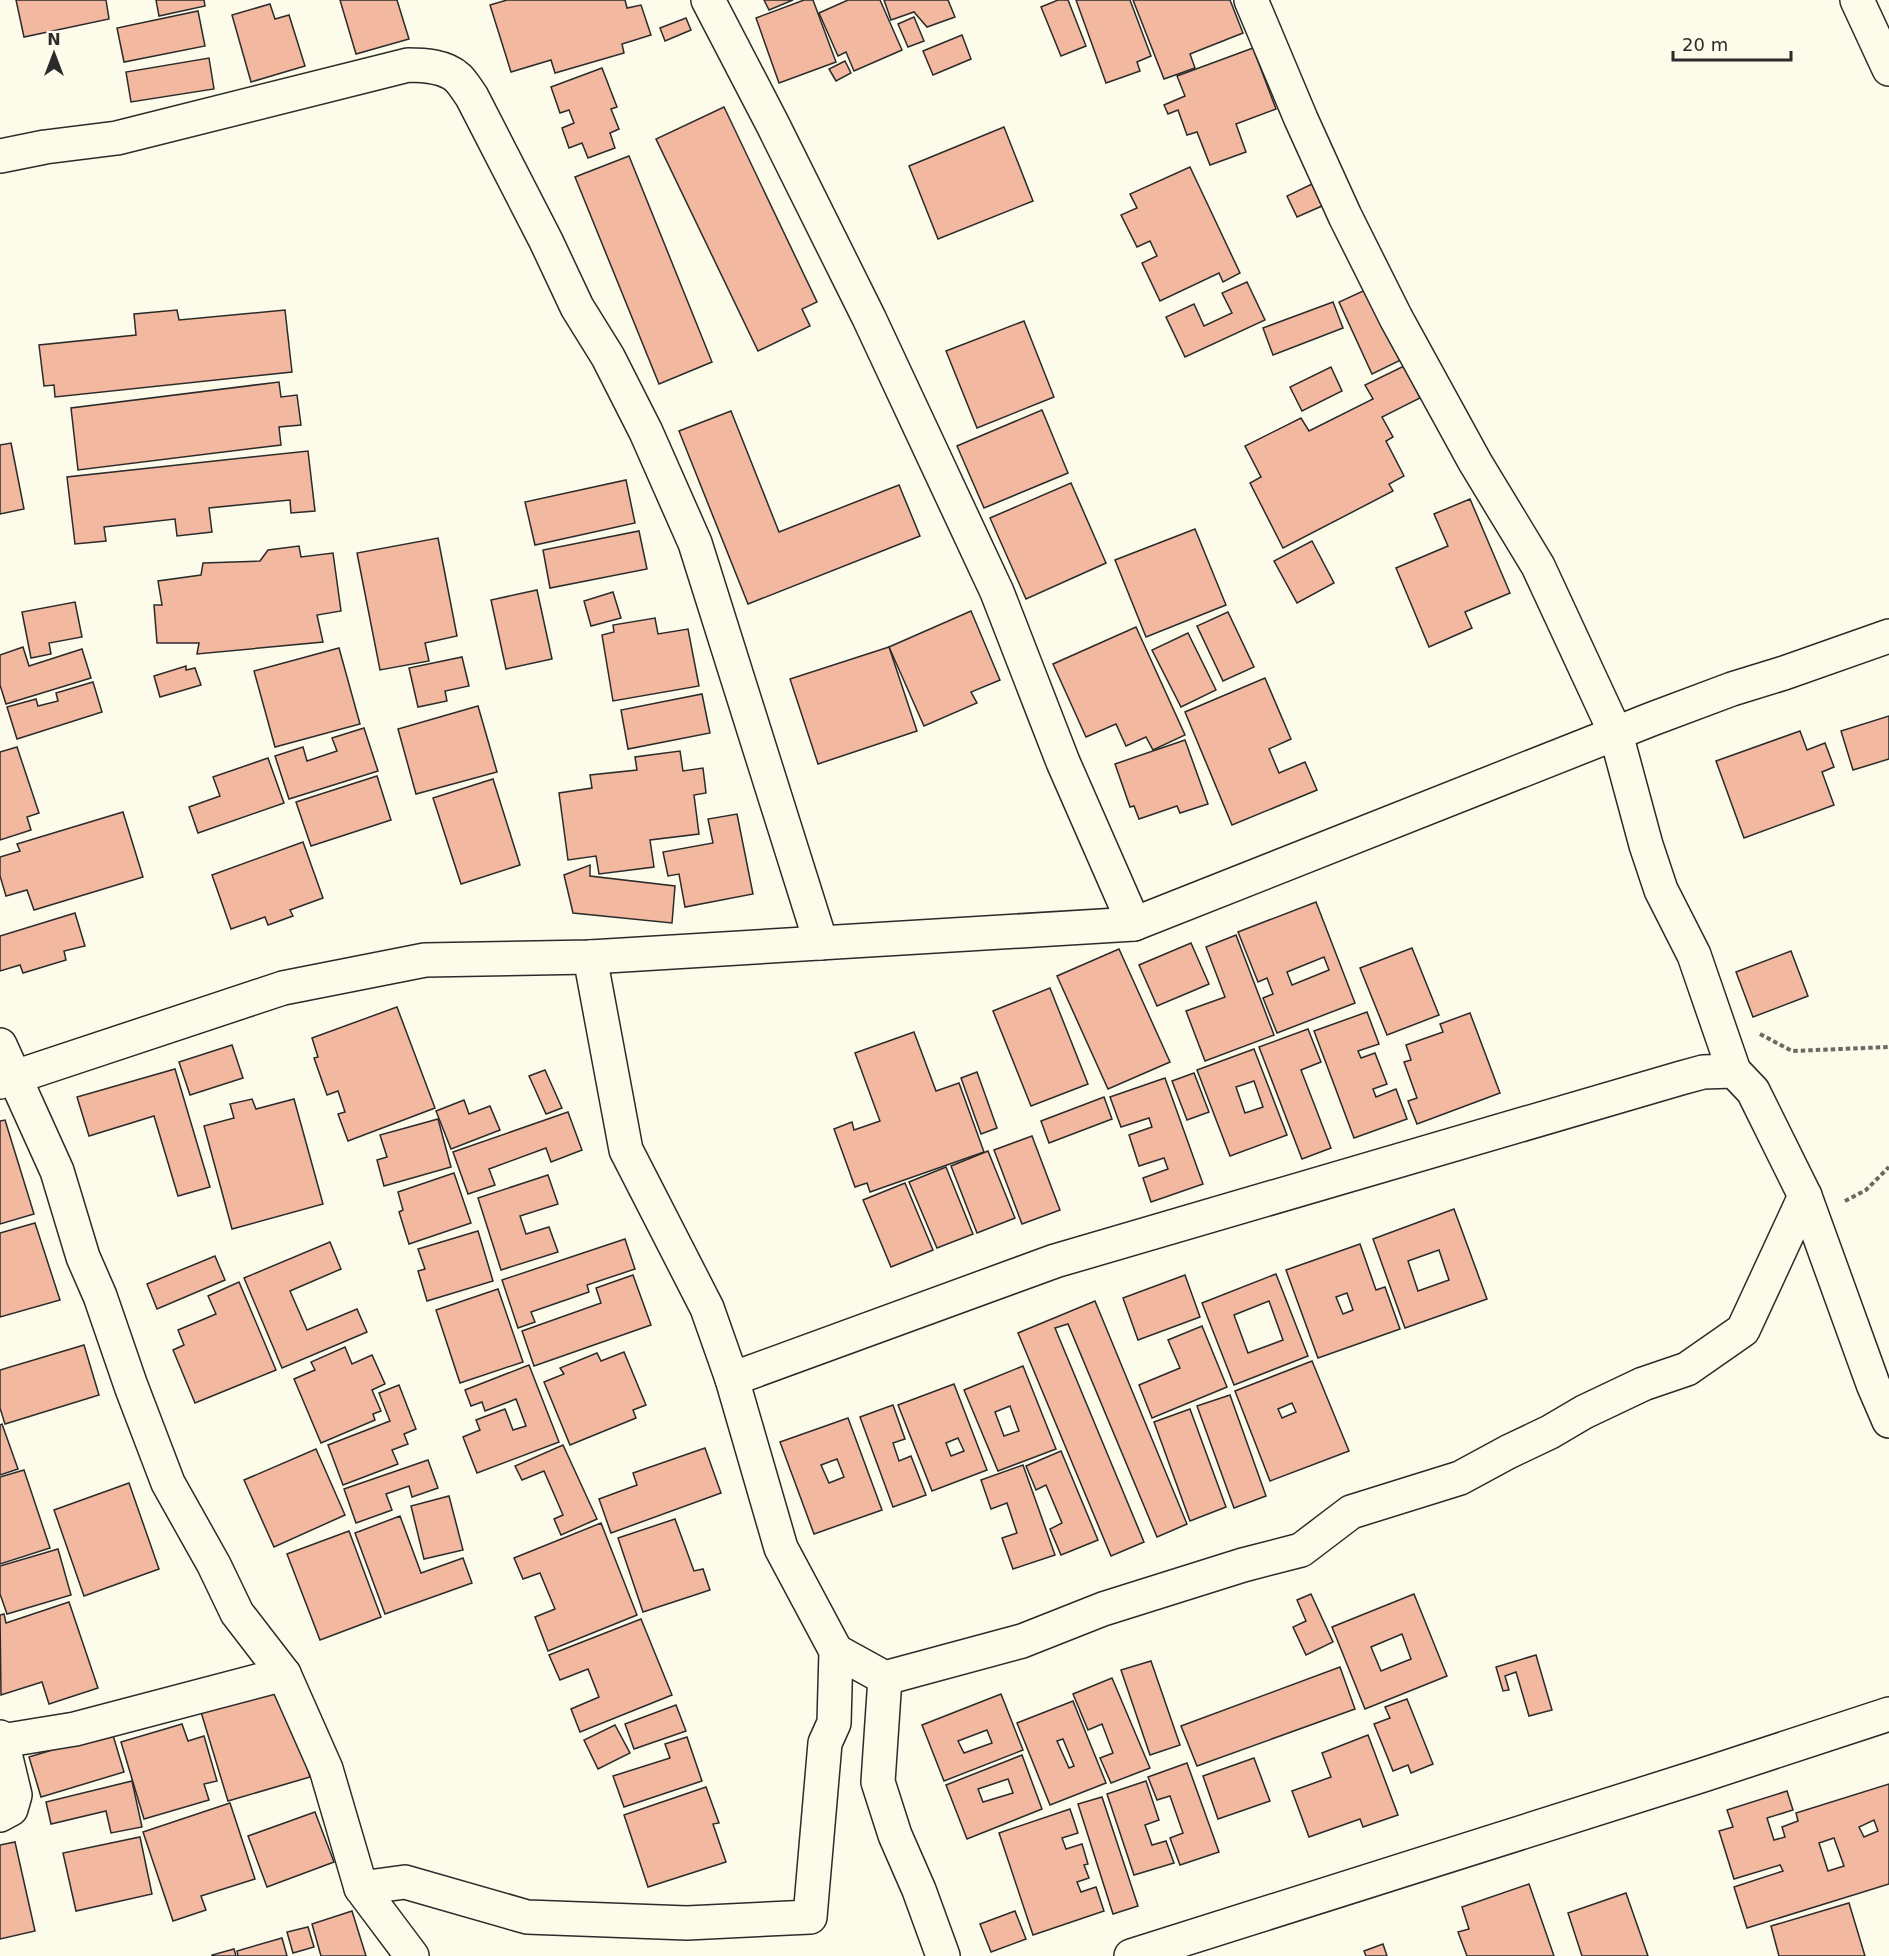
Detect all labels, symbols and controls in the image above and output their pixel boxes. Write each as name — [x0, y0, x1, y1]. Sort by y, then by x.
north arrow — [24, 24, 84, 84]
scale bar — [1673, 24, 1792, 62]
text: N — [47, 30, 61, 49]
text: 20 m — [1682, 34, 1728, 55]

